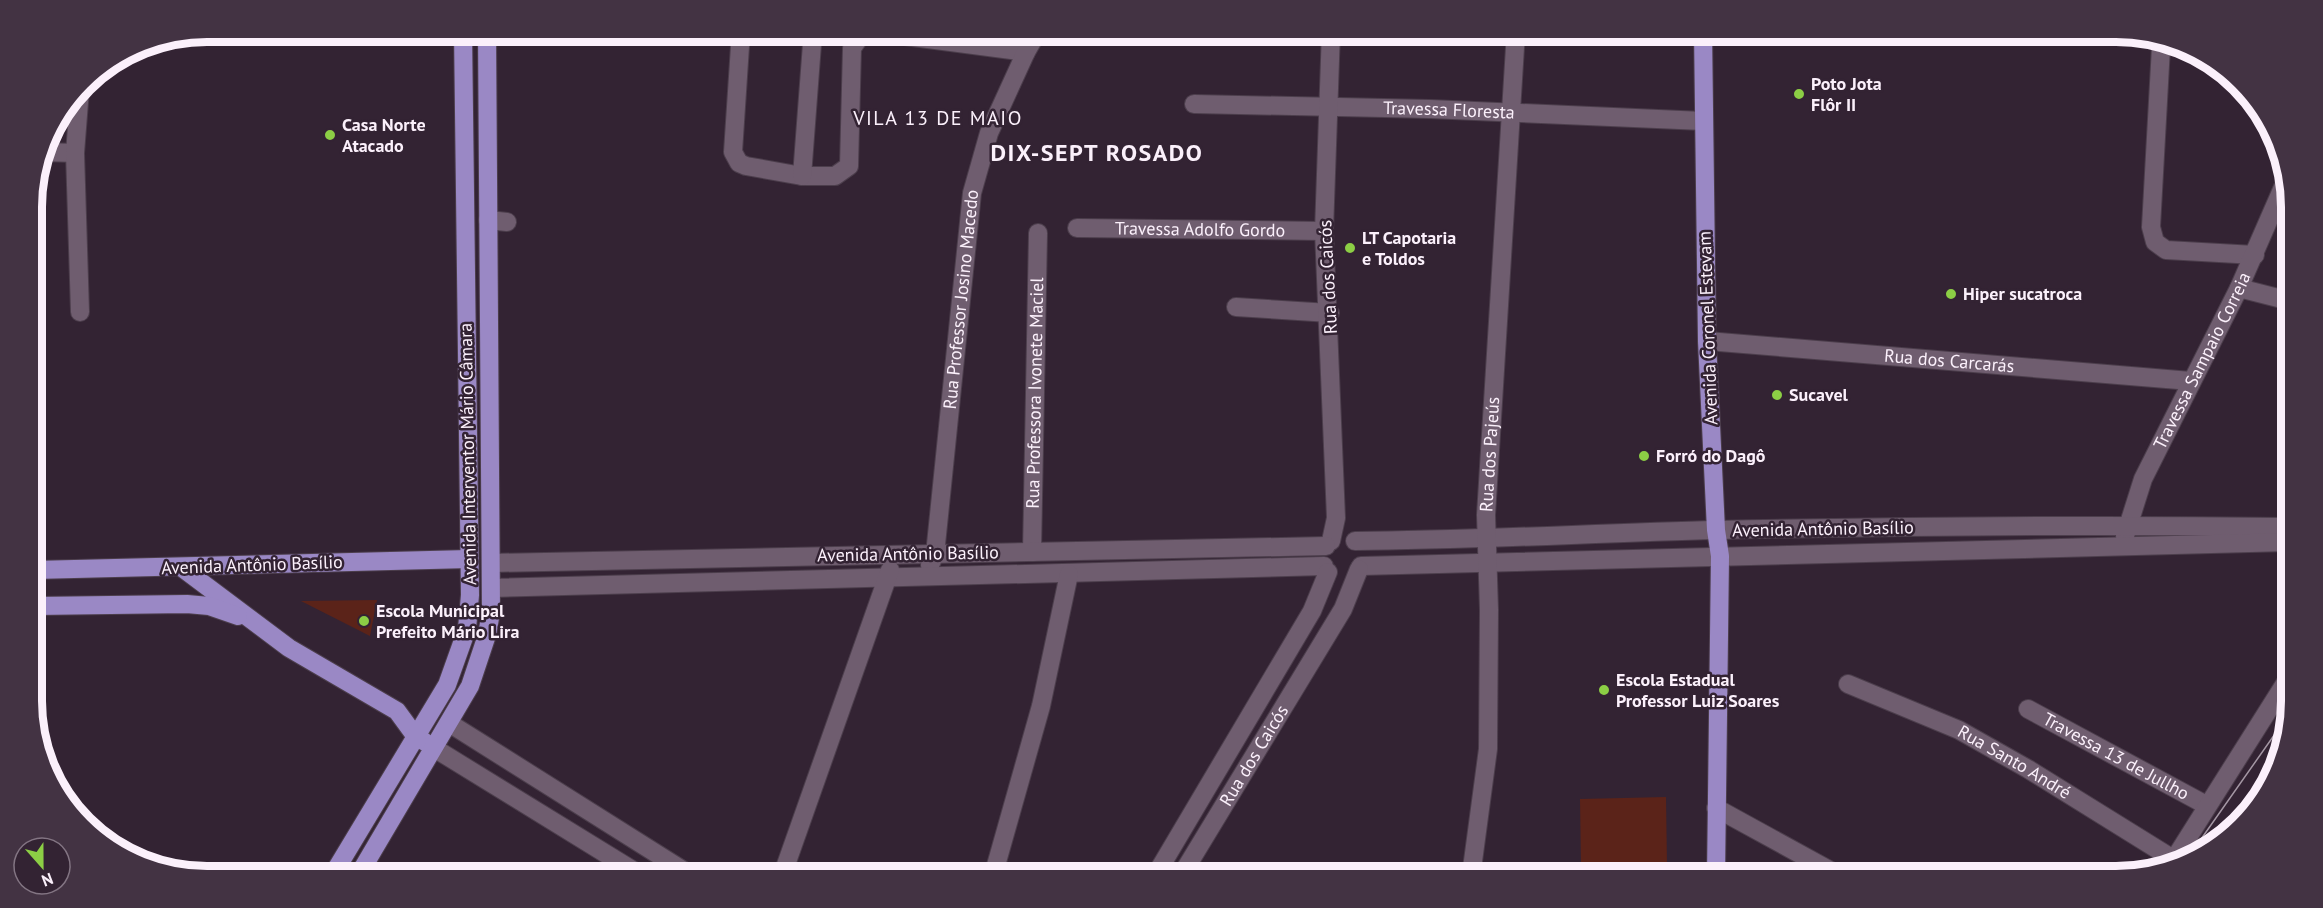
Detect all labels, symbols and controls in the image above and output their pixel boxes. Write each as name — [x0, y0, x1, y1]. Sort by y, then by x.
place label: Poto Jota Flôr II — [1811, 72, 1882, 116]
marker: Poto Jota Flôr II — [1792, 87, 1806, 101]
street label: Travessa Floresta — [1383, 96, 1515, 124]
district label: VILA 13 DE MAIO — [852, 105, 1023, 131]
place label: Casa Norte Atacado — [342, 113, 426, 157]
marker: Casa Norte Atacado — [323, 128, 337, 142]
district label: DIX-SEPT ROSADO — [991, 137, 1203, 168]
street label: Rua Professor Josino Macedo — [938, 189, 983, 410]
street label: Travessa Adolfo Gordo — [1115, 216, 1285, 242]
street label: Rua dos Caicós — [1313, 219, 1342, 335]
place label: LT Capotaria e Toldos — [1362, 226, 1456, 270]
street label: Avenida Coronel Estevam — [1693, 231, 1722, 425]
marker: LT Capotaria e Toldos — [1343, 241, 1357, 255]
street label: Travessa Sampaio Correia — [2148, 268, 2256, 453]
street label: Rua Professora Ivonete Maciel — [1021, 276, 1048, 509]
place label: Hiper sucatroca — [1963, 282, 2082, 305]
marker: Hiper sucatroca — [1944, 287, 1958, 301]
street label: Avenida Interventor Mário Câmara — [454, 323, 481, 585]
street label: Rua dos Carcarás — [1883, 344, 2015, 377]
place label: Sucavel — [1789, 383, 1849, 406]
marker: Sucavel — [1770, 388, 1784, 402]
street label: Rua dos Pajeús — [1474, 396, 1504, 513]
place label: Forró do Dagô — [1656, 444, 1766, 467]
marker: Forró do Dagô — [1637, 449, 1651, 463]
street label: Avenida Antônio Basílio — [1732, 515, 1914, 542]
street label: Avenida Antônio Basílio — [817, 540, 999, 567]
street label: Avenida Antônio Basílio — [161, 550, 343, 579]
place label: Escola Municipal Prefeito Mário Lira — [376, 599, 519, 643]
marker: Escola Municipal Prefeito Mário Lira — [357, 614, 371, 628]
place label: Escola Estadual Professor Luiz Soares — [1616, 668, 1780, 712]
marker: Escola Estadual Professor Luiz Soares — [1597, 683, 1611, 697]
street label: Rua dos Caicós — [1214, 700, 1293, 810]
street label: Travessa 13 de Jullho — [2039, 707, 2193, 805]
street label: Rua Santo André — [1954, 720, 2075, 804]
north arrow — [12, 836, 72, 896]
text: N — [39, 869, 56, 891]

